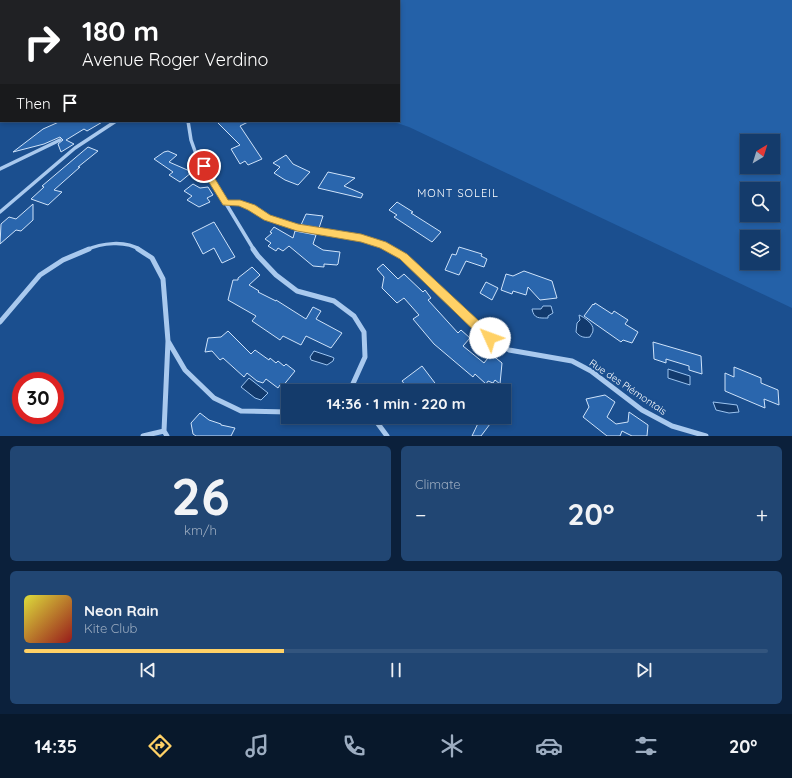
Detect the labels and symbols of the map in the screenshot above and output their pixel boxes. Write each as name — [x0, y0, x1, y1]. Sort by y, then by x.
north arrow — [740, 134, 780, 174]
pin — [187, 149, 221, 183]
district label: MONT SOLEIL — [417, 186, 499, 200]
position arrow — [469, 317, 511, 359]
street label: Rue des Piémontais — [587, 356, 670, 418]
speed limit sign: 30 — [12, 372, 64, 424]

